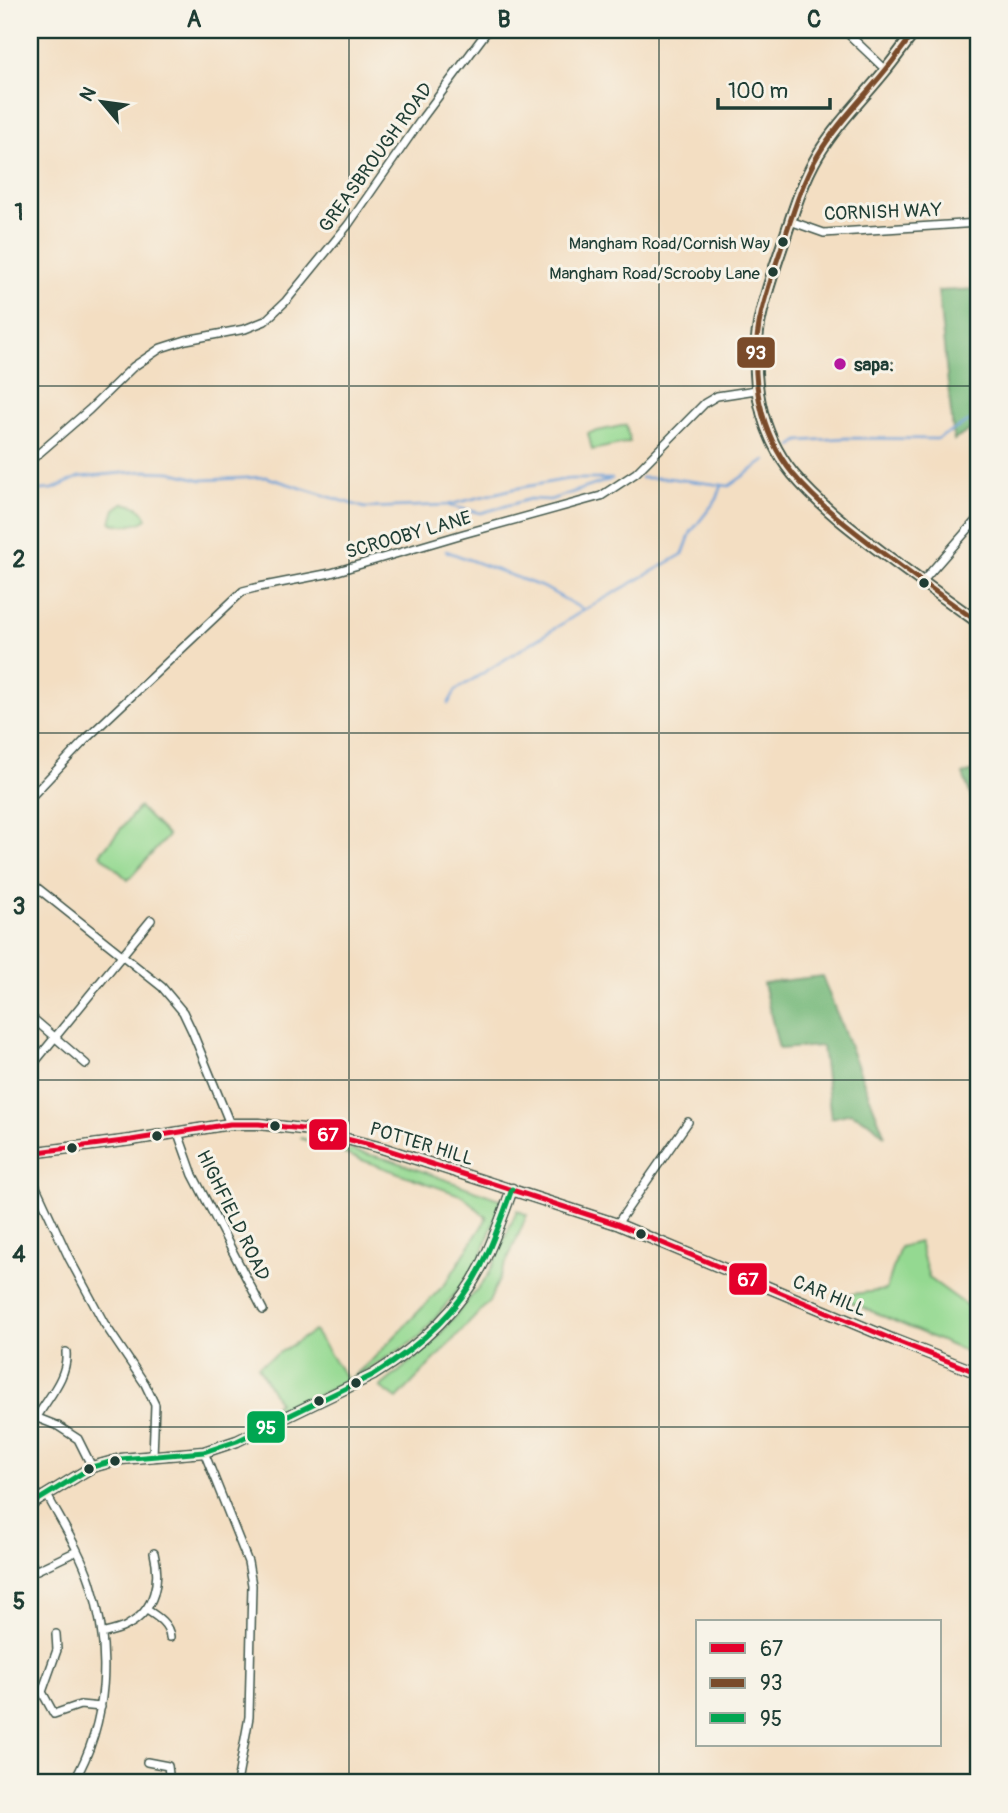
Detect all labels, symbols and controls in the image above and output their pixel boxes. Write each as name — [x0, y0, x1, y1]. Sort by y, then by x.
text: A — [187, 5, 202, 34]
text: B — [497, 5, 511, 34]
text: C — [807, 5, 821, 34]
north arrow — [66, 66, 136, 136]
scale bar — [718, 66, 830, 110]
street label: GREASBROUGH ROAD — [314, 78, 438, 237]
text: 100 m — [728, 78, 788, 105]
text: N — [74, 83, 102, 106]
text: 1 — [15, 198, 24, 227]
street label: CORNISH WAY — [824, 198, 942, 226]
place label: Mangham Road/Cornish Way — [569, 233, 770, 254]
marker: Mangham Road/Cornish Way — [776, 235, 790, 249]
place label: Mangham Road/Scrooby Lane — [549, 263, 761, 284]
marker: Mangham Road/Scrooby Lane — [766, 265, 780, 279]
line badge: 93 — [736, 336, 776, 369]
text: 93 — [746, 341, 766, 365]
place label: sapa: — [854, 353, 894, 377]
marker: sapa: — [832, 356, 848, 372]
street label: SCROOBY LANE — [343, 506, 474, 564]
text: 2 — [13, 545, 26, 574]
unlabelled marker — [917, 576, 931, 590]
text: 3 — [13, 892, 25, 921]
street label: POTTER HILL — [367, 1117, 477, 1171]
line badge: 67 — [308, 1118, 348, 1151]
unlabelled marker — [268, 1119, 282, 1133]
text: 67 — [318, 1123, 339, 1147]
unlabelled marker — [150, 1129, 164, 1143]
unlabelled marker — [65, 1141, 79, 1155]
street label: HIGHFIELD ROAD — [191, 1146, 275, 1285]
unlabelled marker — [634, 1227, 648, 1241]
text: 4 — [12, 1240, 26, 1269]
line badge: 67 — [728, 1262, 768, 1296]
text: 67 — [738, 1268, 759, 1292]
street label: CAR HILL — [789, 1270, 870, 1322]
unlabelled marker — [349, 1376, 363, 1390]
unlabelled marker — [312, 1394, 326, 1408]
line badge: 95 — [246, 1410, 286, 1444]
text: 95 — [256, 1416, 276, 1440]
unlabelled marker — [108, 1454, 122, 1468]
unlabelled marker — [82, 1462, 96, 1476]
text: 5 — [13, 1587, 25, 1616]
legend — [696, 1620, 942, 1746]
text: 67 — [760, 1636, 783, 1663]
text: 93 — [760, 1670, 783, 1697]
text: 95 — [760, 1706, 782, 1733]

